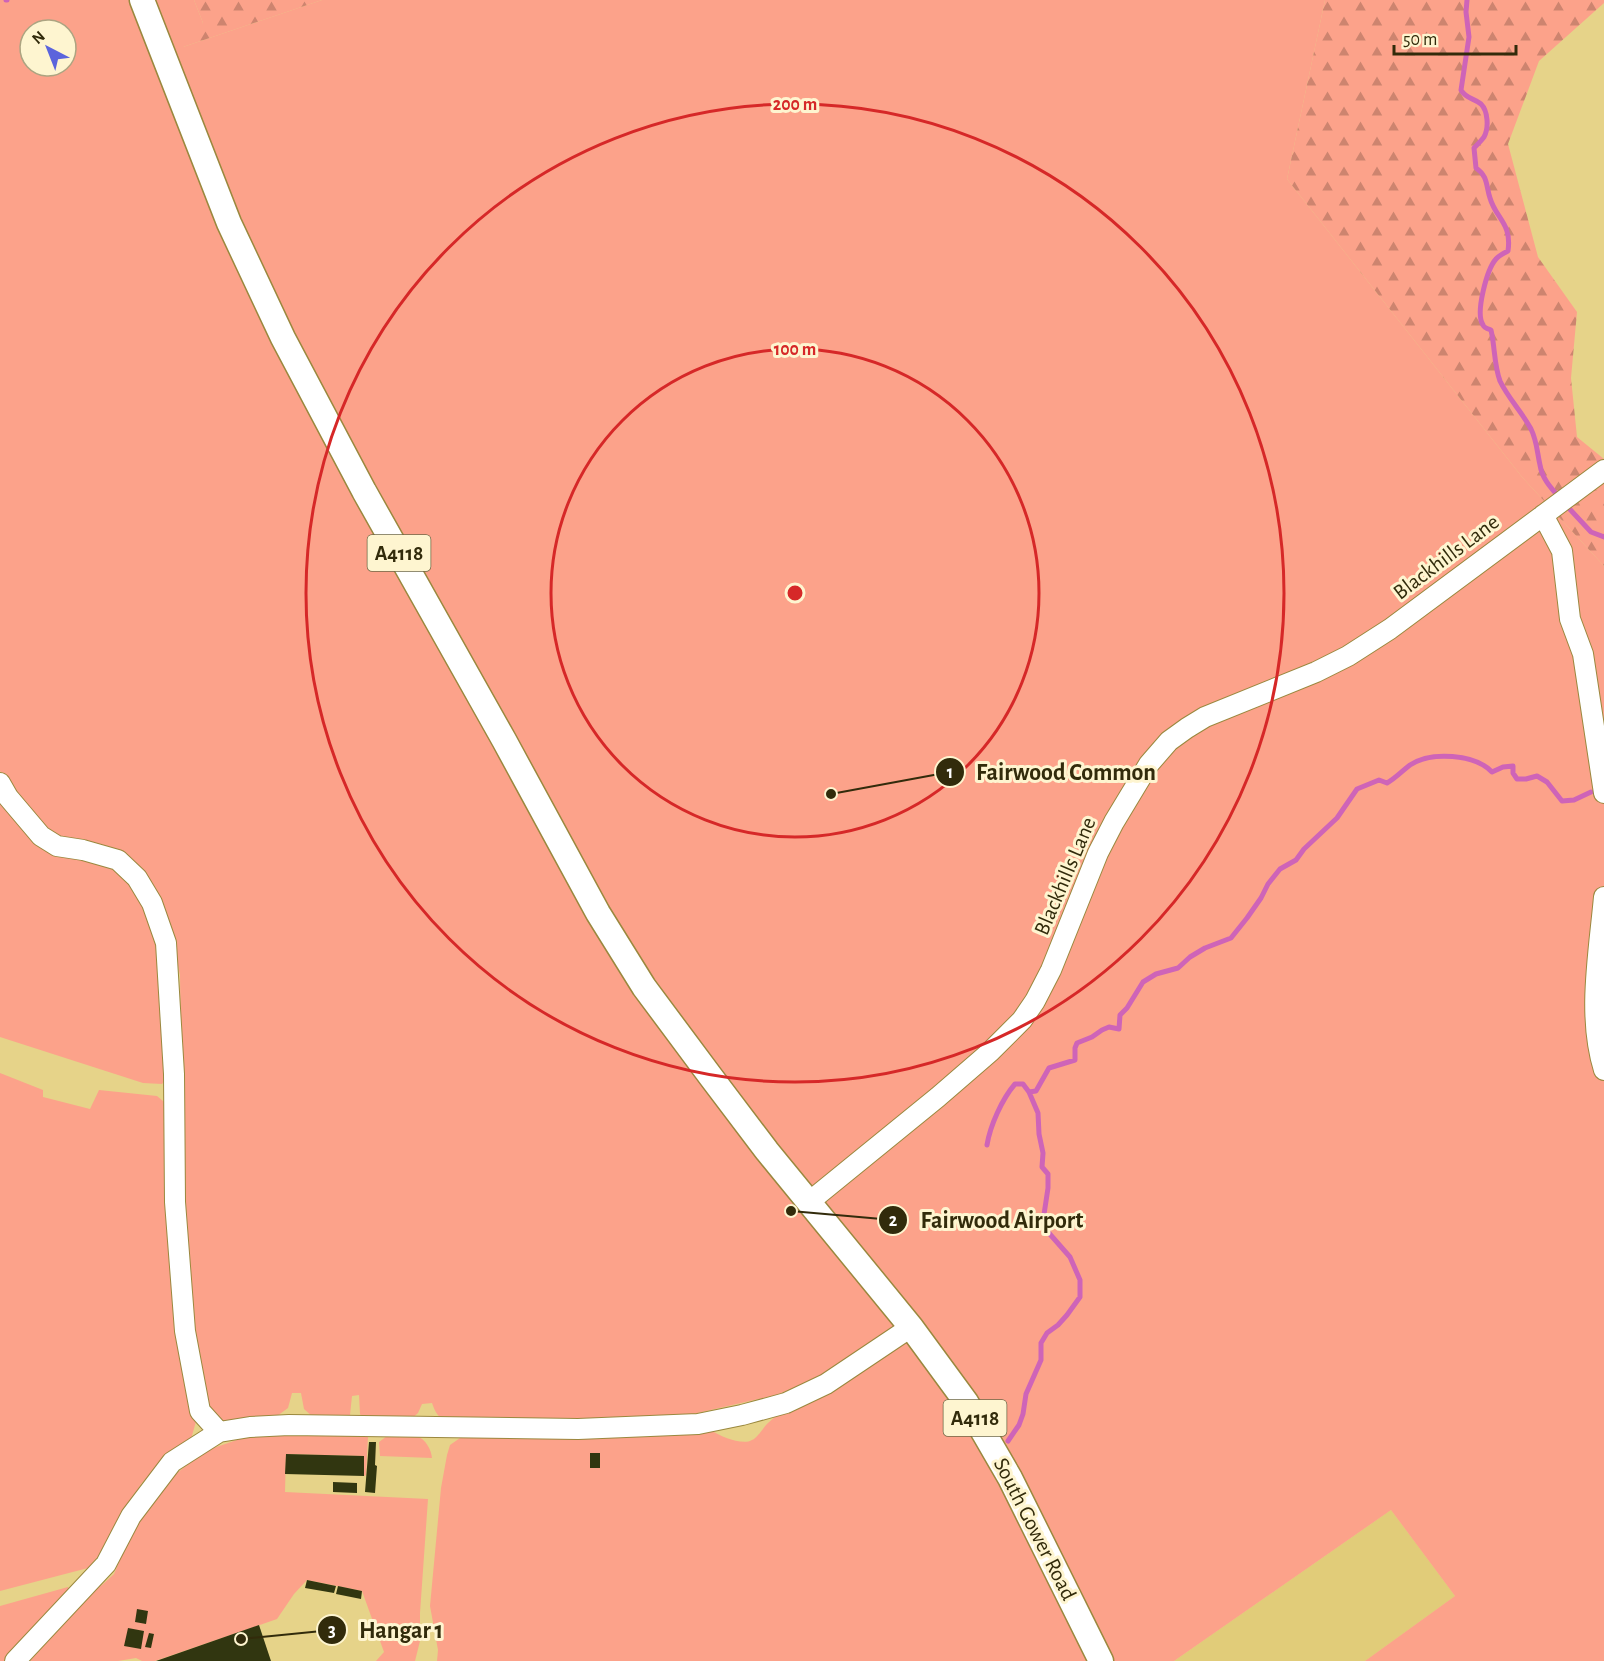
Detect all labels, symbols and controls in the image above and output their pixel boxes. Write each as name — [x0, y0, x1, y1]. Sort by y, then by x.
north arrow — [18, 18, 78, 78]
scale bar — [1394, 18, 1516, 56]
text: N — [29, 28, 48, 47]
text: 50 m — [1403, 31, 1437, 49]
text: 200 m — [773, 96, 817, 114]
text: 100 m — [774, 341, 816, 359]
street label: Blackhills Lane — [1389, 510, 1503, 604]
road number: A4118 — [368, 535, 430, 571]
centre of rings — [785, 583, 805, 603]
callout: Fairwood Common — [935, 751, 1168, 793]
text: Fairwood Common — [976, 761, 1156, 785]
text: 1 — [947, 764, 953, 782]
street label: Blackhills Lane — [1030, 814, 1100, 938]
callout: Fairwood Airport — [878, 1199, 1095, 1241]
text: Fairwood Airport — [921, 1209, 1083, 1233]
text: 2 — [889, 1212, 898, 1230]
road number: A4118 — [944, 1400, 1006, 1436]
street label: South Gower Road — [990, 1454, 1080, 1604]
callout: Hangar 1 — [317, 1609, 455, 1651]
text: Hangar 1 — [359, 1619, 443, 1643]
text: 3 — [328, 1622, 336, 1640]

